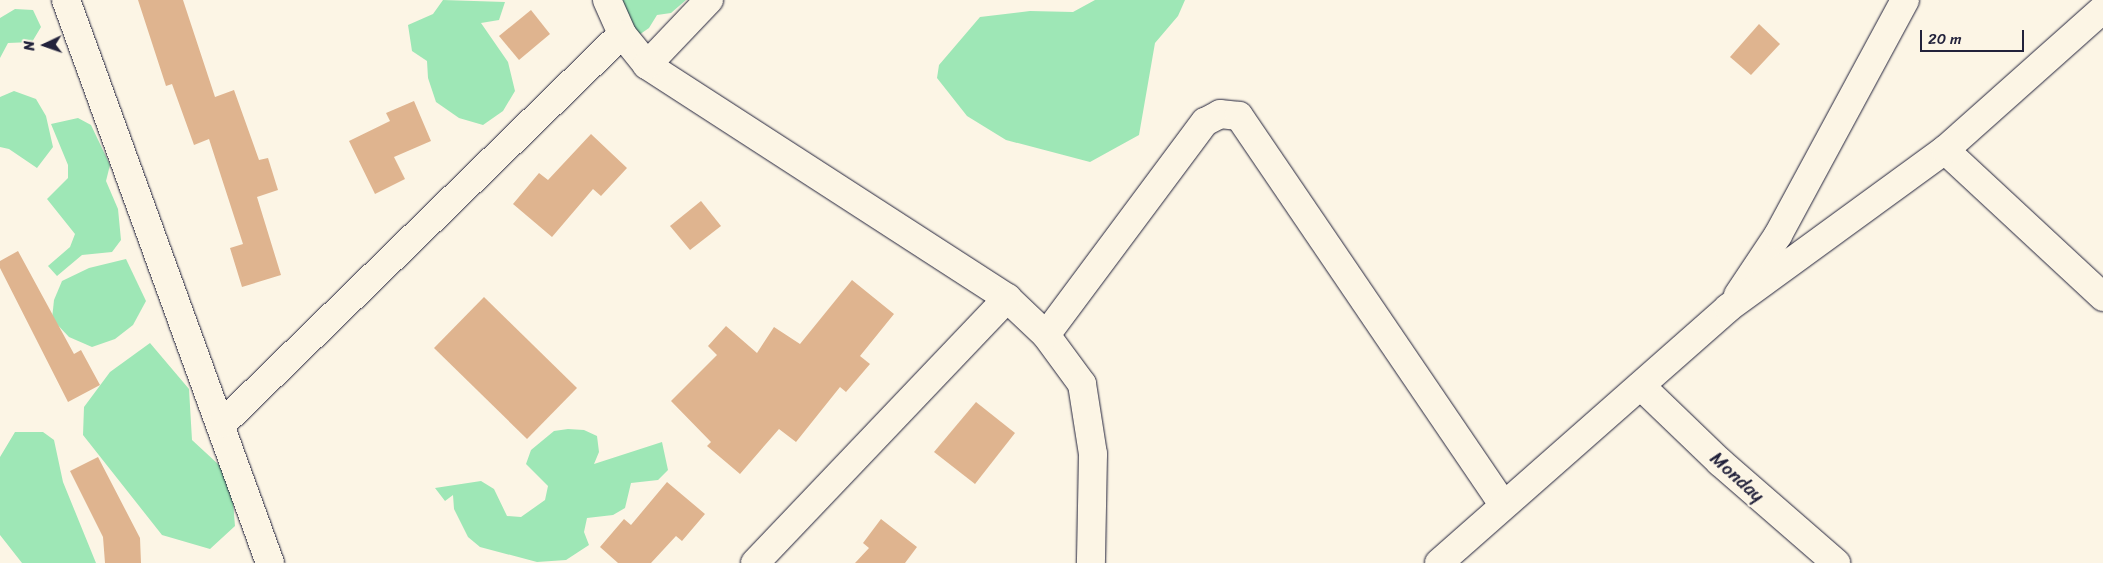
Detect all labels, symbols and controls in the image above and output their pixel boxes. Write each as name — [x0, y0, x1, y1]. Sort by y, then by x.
north arrow — [20, 20, 70, 70]
scale bar — [1923, 20, 2027, 52]
text: 20 m — [1928, 26, 1962, 52]
text: N — [17, 40, 42, 51]
street label: Monday — [1705, 447, 1769, 507]

